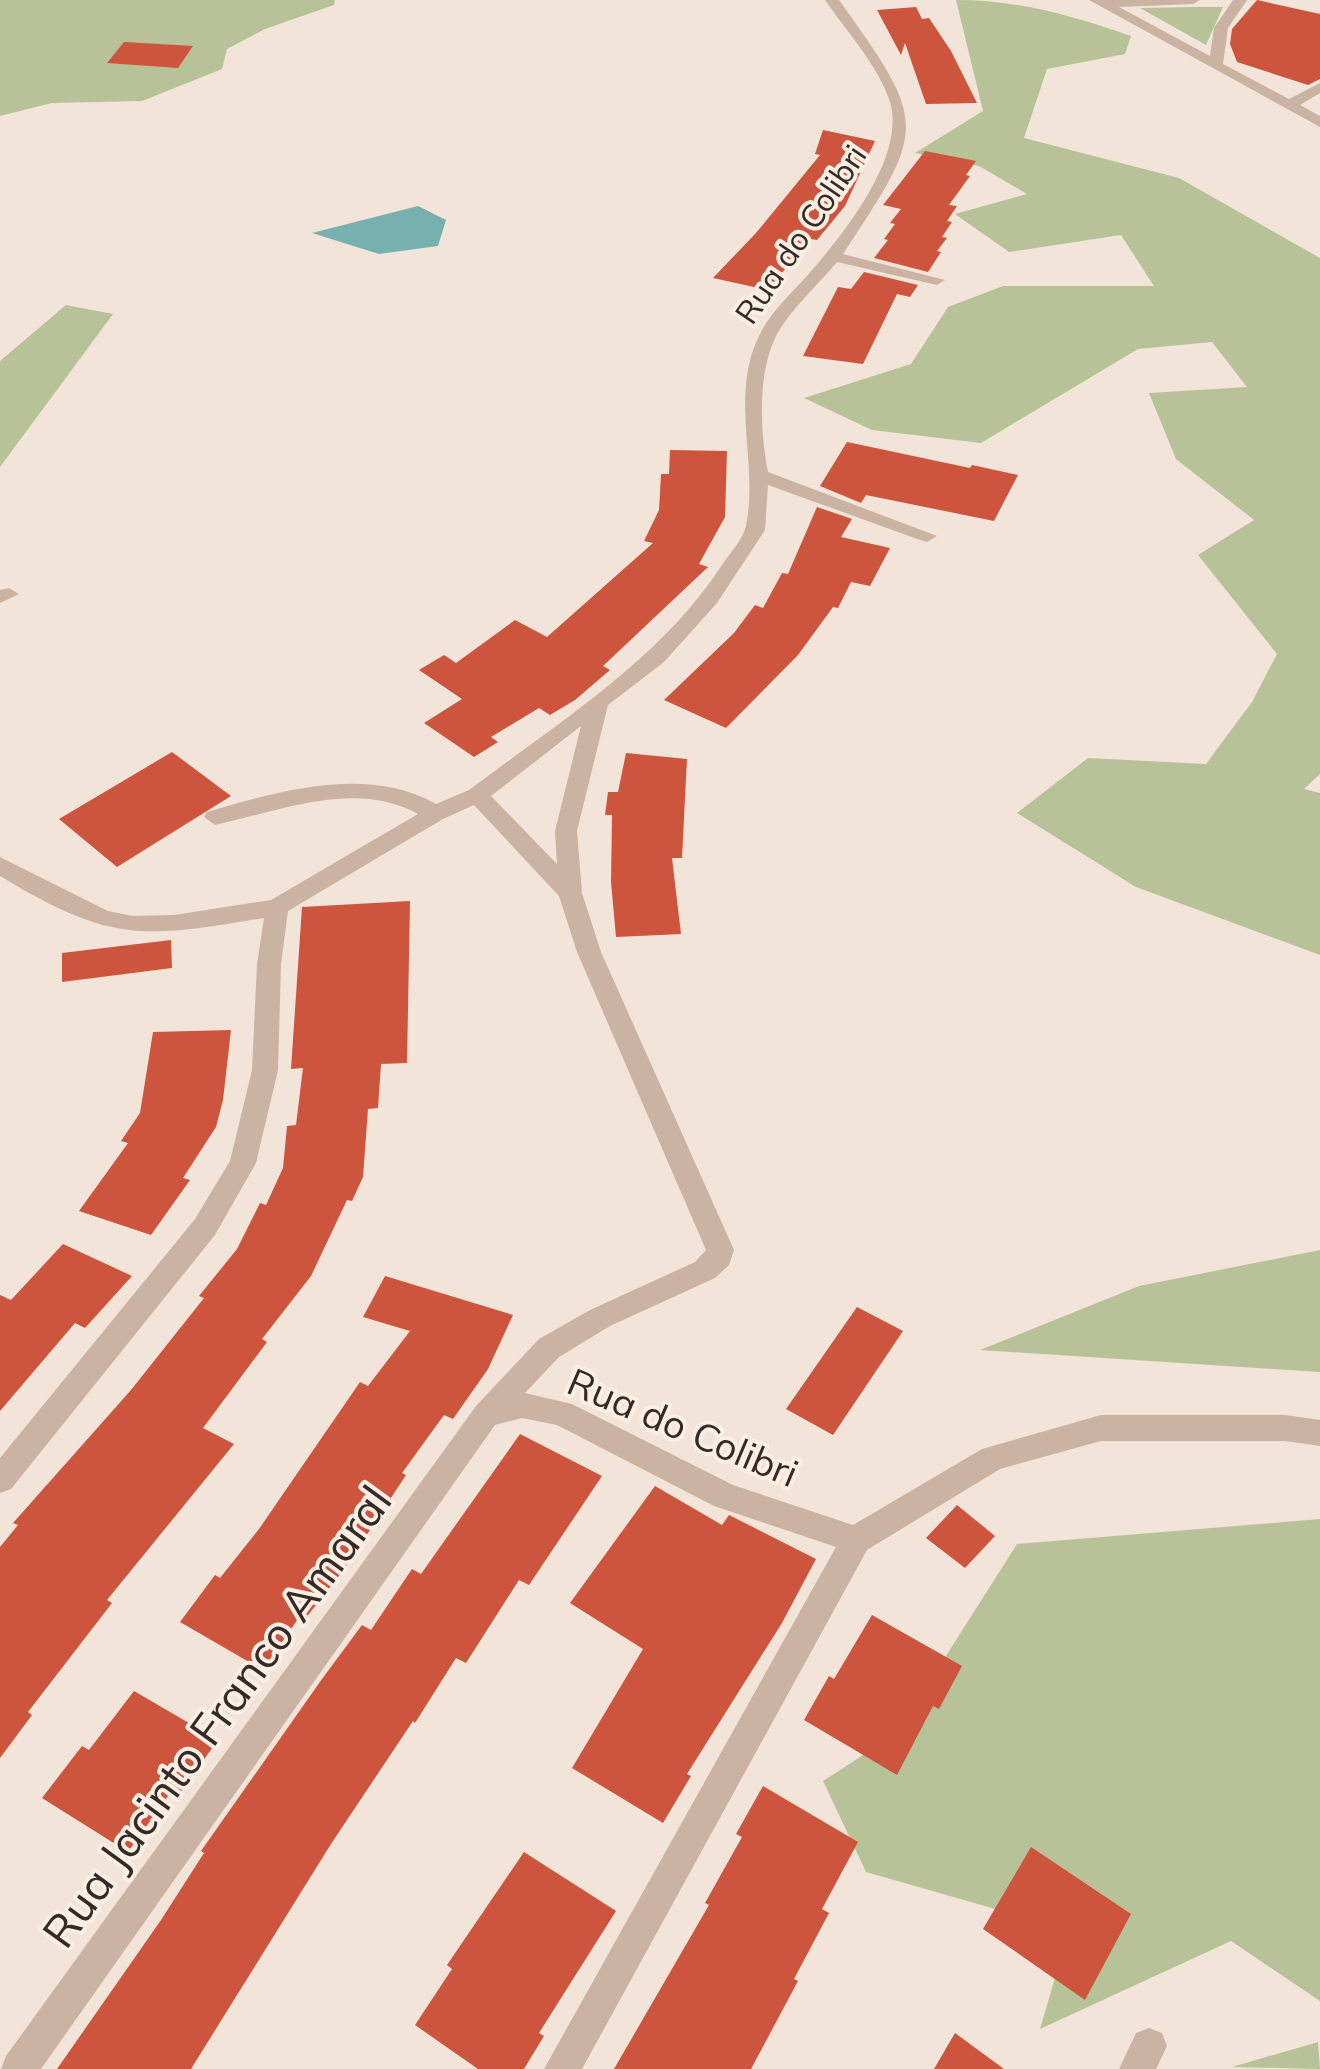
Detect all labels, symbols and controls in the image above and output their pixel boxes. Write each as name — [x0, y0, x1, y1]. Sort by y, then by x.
street label: Rua do Colibri — [726, 137, 874, 331]
street label: Rua do Colibri — [561, 1357, 805, 1497]
street label: Rua Jacinto Franco Amaral — [30, 1474, 402, 1958]

